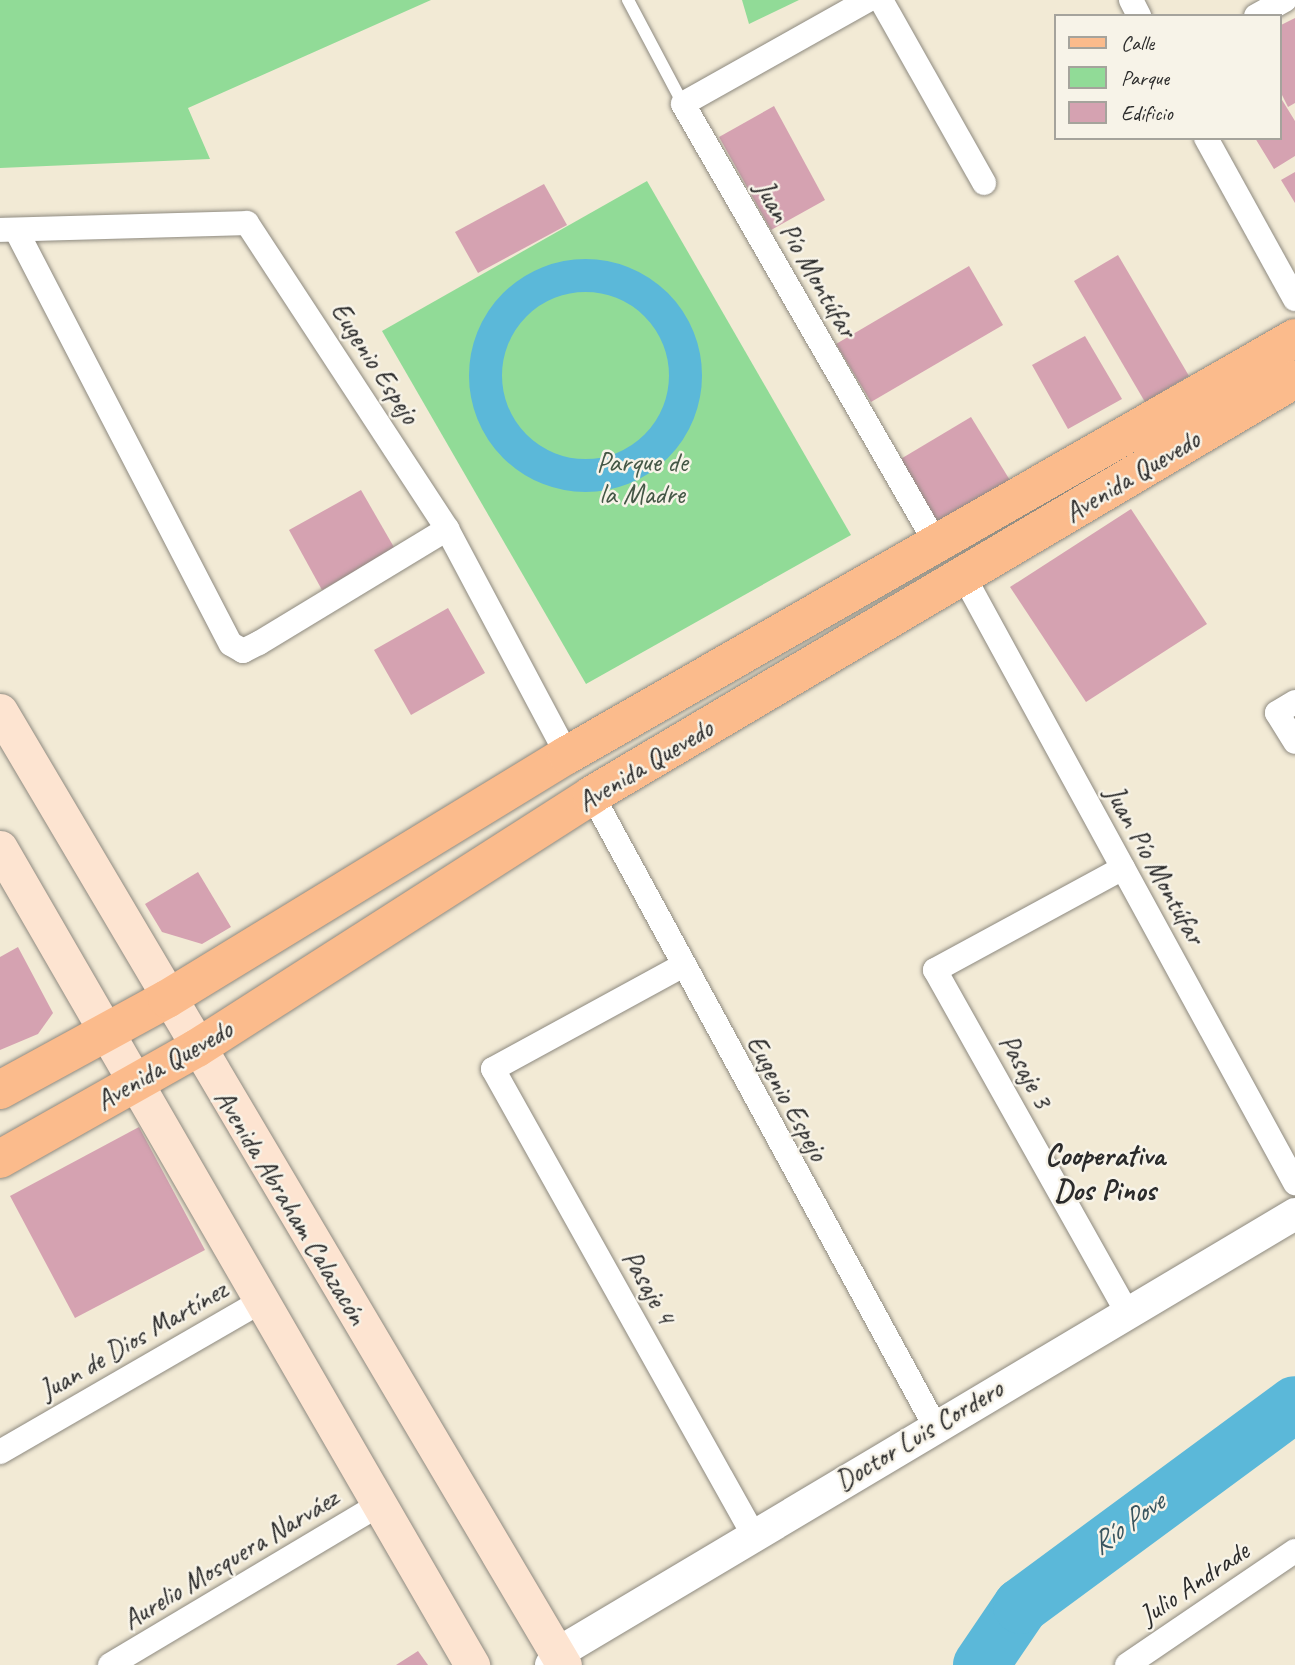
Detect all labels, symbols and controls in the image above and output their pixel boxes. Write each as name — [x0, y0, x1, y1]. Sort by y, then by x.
legend — [1054, 14, 1281, 140]
text: Calle — [1121, 30, 1154, 56]
text: Parque — [1121, 65, 1169, 91]
text: Edificio — [1121, 100, 1173, 126]
street label: Juan Pío Montúfar — [747, 174, 865, 344]
street label: Eugenio Espejo — [323, 296, 427, 430]
street label: Avenida Quevedo — [1058, 422, 1206, 530]
park label: Parque de la Madre — [596, 445, 688, 511]
street label: Avenida Quevedo — [571, 711, 719, 819]
street label: Juan Pío Montúfar — [1098, 780, 1212, 950]
street label: Avenida Quevedo — [90, 1012, 238, 1118]
street label: Pasaje 3 — [992, 1028, 1060, 1114]
street label: Eugenio Espejo — [739, 1029, 835, 1167]
street label: Avenida Abraham Calazacón — [207, 1083, 375, 1331]
district label: Cooperativa Dos Pinos — [1045, 1137, 1165, 1208]
street label: Pasaje 4 — [615, 1244, 683, 1330]
street label: Juan de Dios Martínez — [33, 1273, 233, 1407]
street label: Doctor Luis Cordero — [830, 1372, 1008, 1498]
street label: Aurelio Mosquera Narváez — [115, 1481, 345, 1637]
water label: Río Pove — [1083, 1484, 1171, 1562]
street label: Julio Andrade — [1133, 1534, 1255, 1632]

